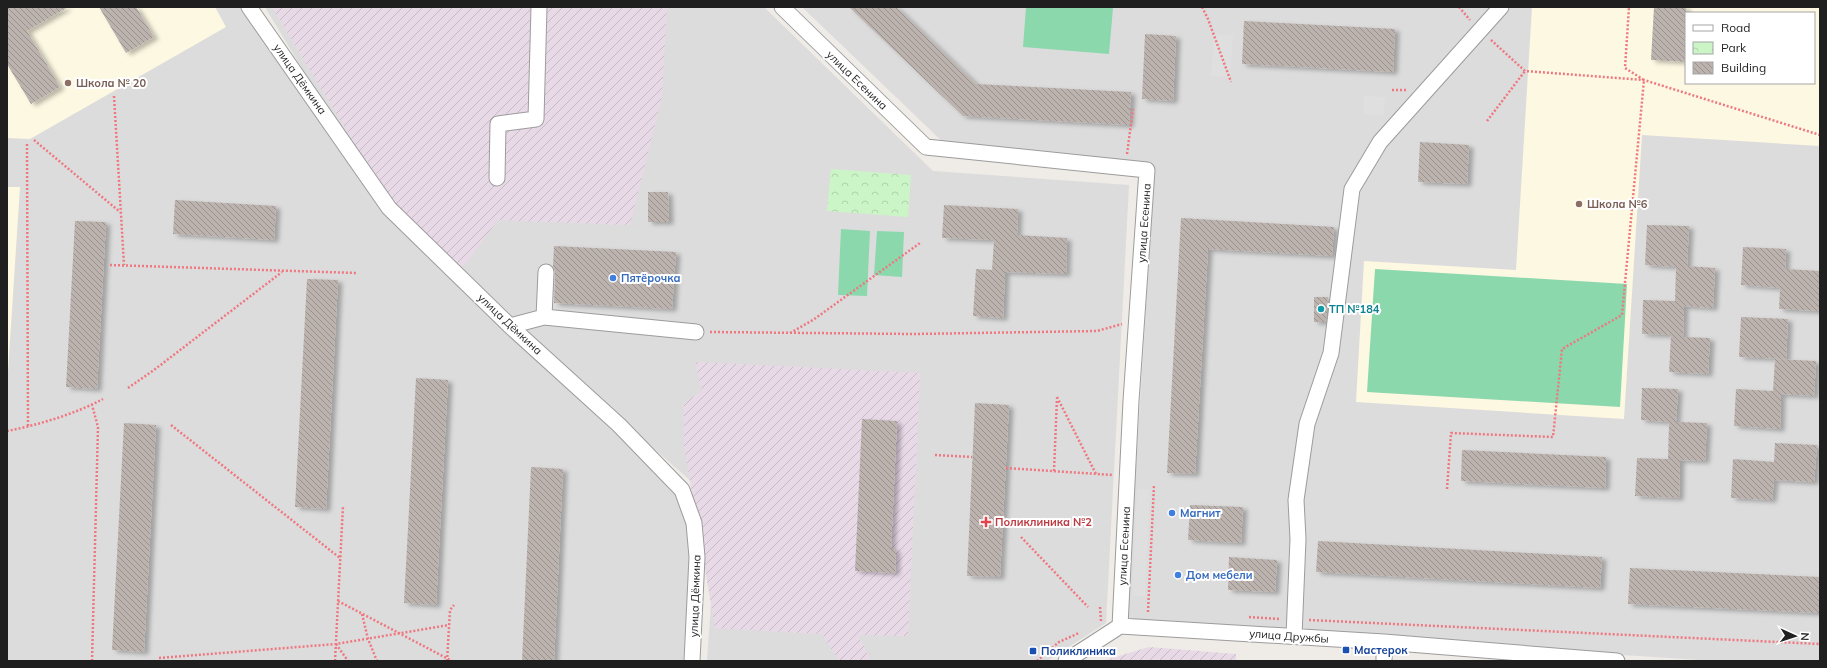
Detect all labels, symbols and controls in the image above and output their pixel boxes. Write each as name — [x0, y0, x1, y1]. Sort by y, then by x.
legend — [1685, 12, 1815, 84]
text: Road — [1721, 20, 1750, 35]
text: Park — [1721, 40, 1747, 55]
street label: улица Дёмкина — [270, 41, 330, 117]
street label: улица Есенина — [824, 47, 890, 113]
text: Building — [1721, 60, 1766, 75]
place label: Школа № 20 — [76, 76, 146, 90]
marker: Школа № 20 — [63, 78, 73, 88]
street label: улица Есенина — [1134, 183, 1154, 263]
place label: Школа №6 — [1587, 197, 1648, 211]
marker: Школа №6 — [1574, 199, 1584, 209]
place label: Пятёрочка — [621, 271, 681, 285]
marker: Пятёрочка — [608, 273, 618, 283]
street label: улица Дёмкина — [475, 291, 545, 357]
place label: ТП №184 — [1329, 302, 1380, 316]
marker: ТП №184 — [1316, 304, 1326, 314]
street label: улица Есенина — [1115, 506, 1133, 586]
place label: Магнит — [1180, 506, 1221, 520]
marker: Магнит — [1167, 508, 1177, 518]
place label: Поликлиника №2 — [995, 515, 1092, 529]
marker: Поликлиника №2 — [980, 516, 992, 528]
street label: улица Дёмкина — [687, 554, 703, 638]
place label: Дом мебели — [1186, 568, 1253, 582]
marker: Дом мебели — [1173, 570, 1183, 580]
north arrow — [1775, 616, 1815, 656]
street label: улица Дружбы — [1249, 626, 1329, 646]
text: N — [1798, 632, 1812, 641]
place label: Мастерок — [1354, 643, 1408, 657]
place label: Поликлиника — [1041, 644, 1116, 658]
marker: Мастерок — [1341, 645, 1351, 655]
marker: Поликлиника — [1028, 646, 1038, 656]

